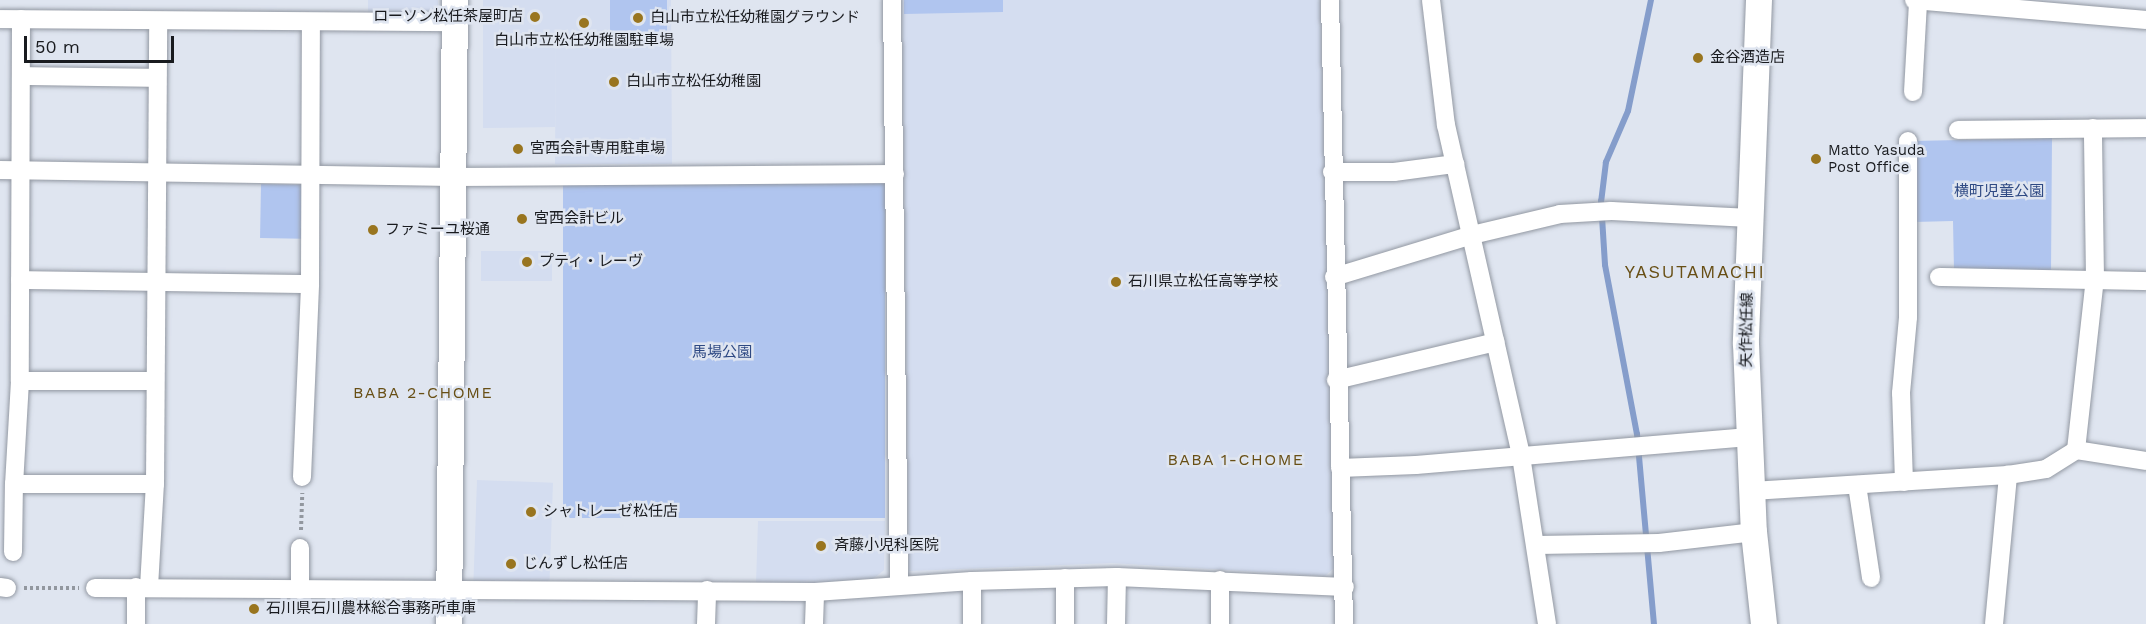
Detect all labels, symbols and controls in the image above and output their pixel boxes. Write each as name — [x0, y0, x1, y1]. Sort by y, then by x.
place label: ローソン松任茶屋町店 — [373, 8, 523, 26]
place label: 白山市立松任幼稚園グラウンド — [650, 9, 860, 27]
marker: ローソン松任茶屋町店 — [528, 10, 542, 24]
marker: 白山市立松任幼稚園グラウンド — [631, 11, 645, 25]
marker: 白山市立松任幼稚園駐車場 — [577, 16, 591, 30]
scale bar — [27, 24, 177, 62]
place label: 白山市立松任幼稚園駐車場 — [494, 32, 674, 50]
text: 50 m — [35, 36, 80, 57]
place label: 金谷酒造店 — [1710, 49, 1785, 67]
marker: 金谷酒造店 — [1691, 51, 1705, 65]
place label: 白山市立松任幼稚園 — [626, 73, 761, 91]
marker: 白山市立松任幼稚園 — [607, 75, 621, 89]
place label: 宮西会計専用駐車場 — [530, 140, 665, 158]
place label: Matto Yasuda Post Office — [1828, 141, 1925, 176]
marker: 宮西会計専用駐車場 — [511, 142, 525, 156]
marker: Matto Yasuda Post Office — [1809, 152, 1823, 166]
park label: 横町児童公園 — [1954, 183, 2044, 201]
place label: 宮西会計ビル — [534, 210, 624, 228]
marker: 宮西会計ビル — [515, 212, 529, 226]
place label: ファミーユ桜通 — [385, 221, 490, 239]
marker: ファミーユ桜通 — [366, 223, 380, 237]
place label: プティ・レーヴ — [539, 253, 644, 271]
marker: プティ・レーヴ — [520, 255, 534, 269]
district label: YASUTAMACHI — [1625, 261, 1765, 283]
place label: 石川県立松任高等学校 — [1128, 273, 1278, 291]
marker: 石川県立松任高等学校 — [1109, 275, 1123, 289]
street label: 矢作松任線 — [1737, 292, 1757, 368]
park label: 馬場公園 — [692, 344, 752, 362]
district label: BABA 2-CHOME — [353, 383, 493, 403]
district label: BABA 1-CHOME — [1167, 450, 1305, 470]
place label: シャトレーゼ松任店 — [543, 503, 678, 521]
marker: シャトレーゼ松任店 — [524, 505, 538, 519]
marker: 斉藤小児科医院 — [812, 537, 830, 555]
place label: 斉藤小児科医院 — [834, 537, 939, 555]
place label: じんずし松任店 — [523, 555, 628, 573]
marker: じんずし松任店 — [504, 557, 518, 571]
place label: 石川県石川農林総合事務所車庫 — [266, 600, 476, 618]
marker: 石川県石川農林総合事務所車庫 — [247, 602, 261, 616]

